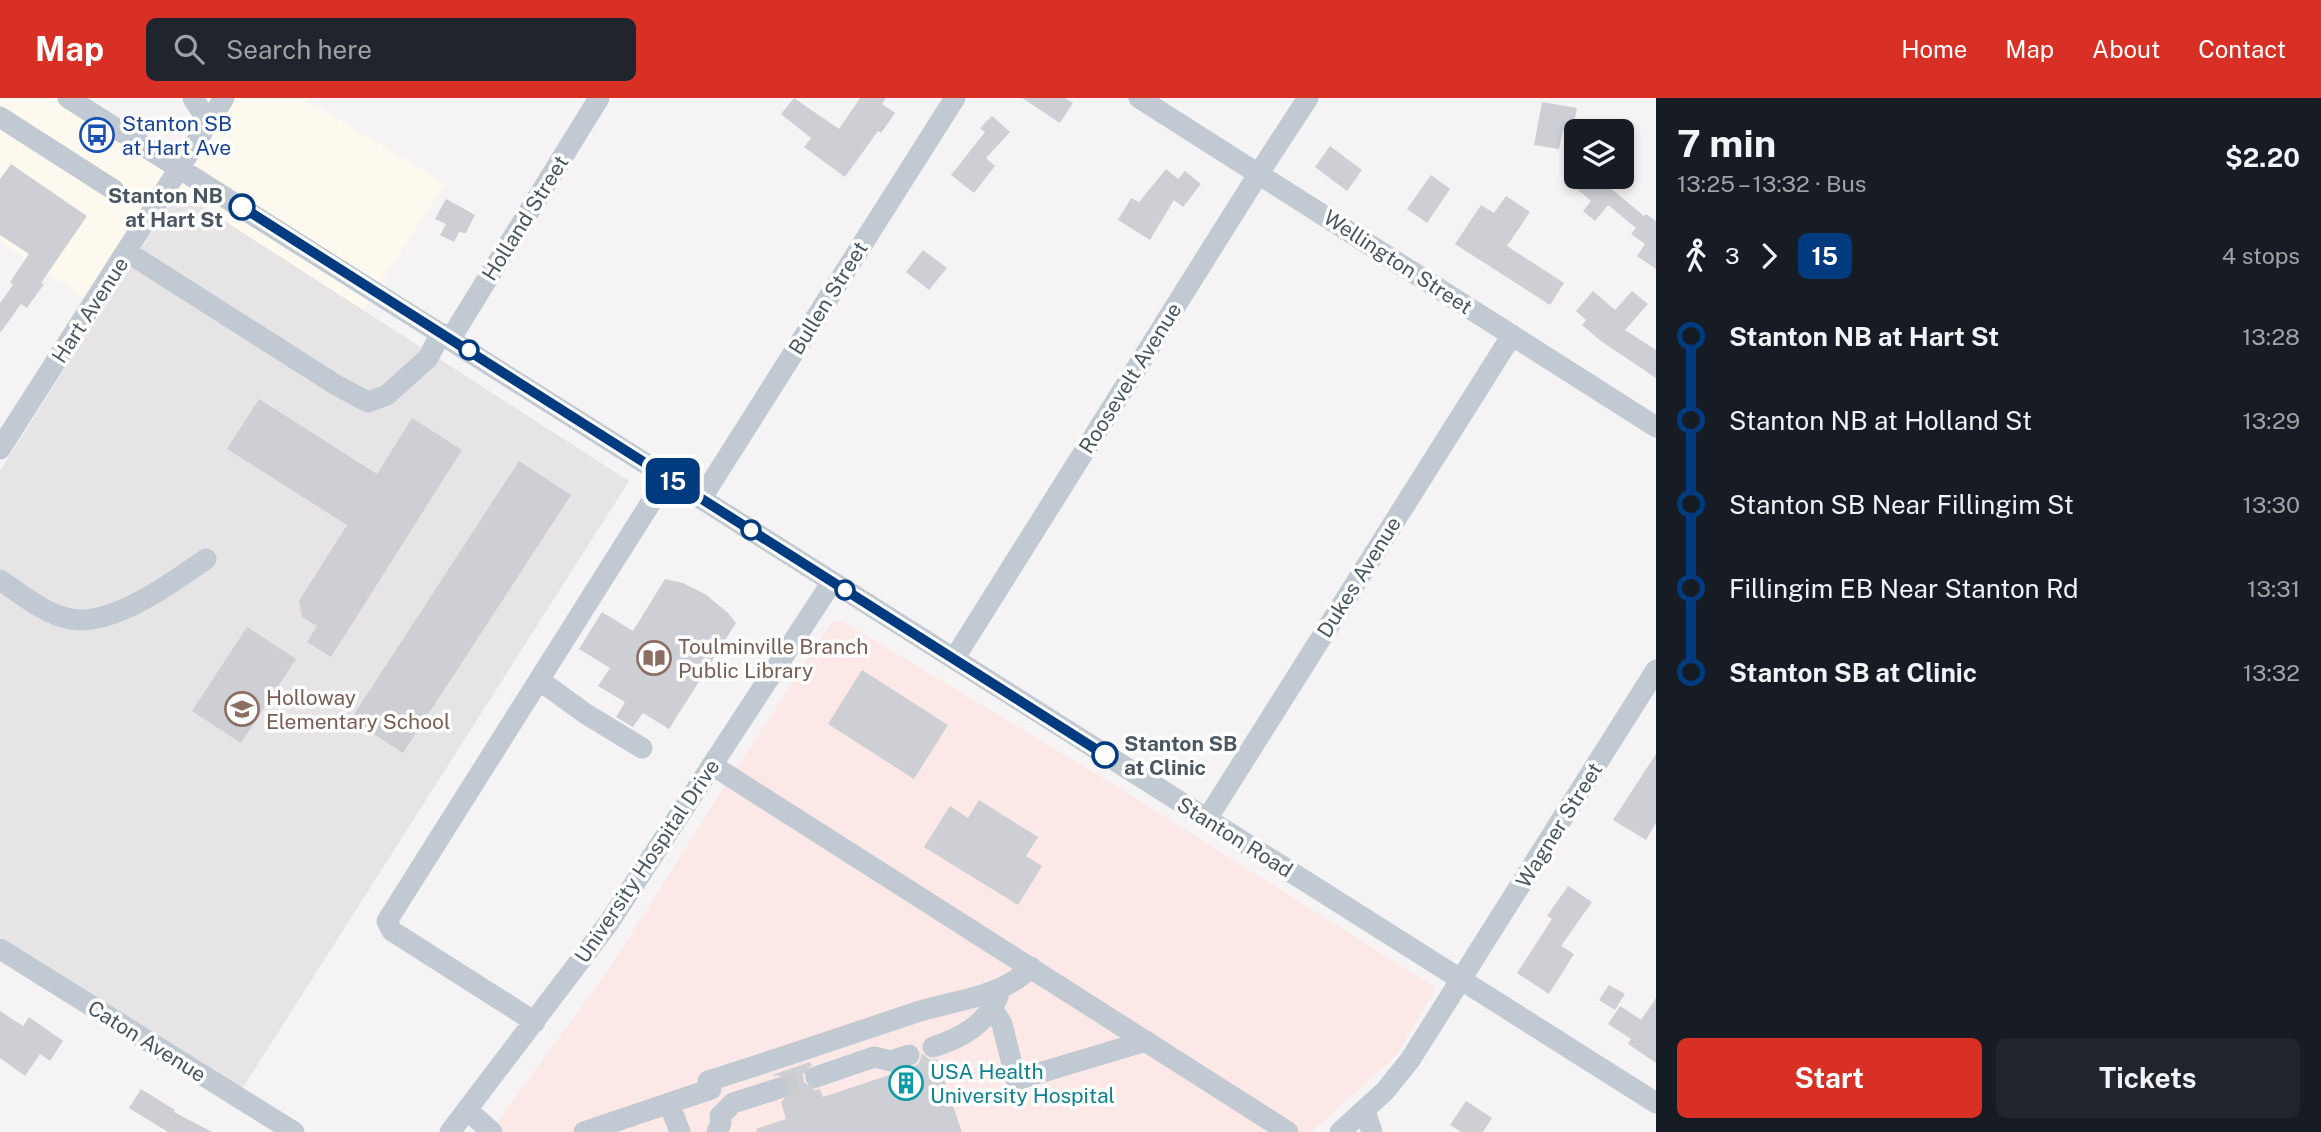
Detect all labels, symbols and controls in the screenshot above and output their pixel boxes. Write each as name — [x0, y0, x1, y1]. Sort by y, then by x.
search box — [146, 18, 636, 81]
text: Map — [35, 30, 104, 68]
icon: search — [170, 30, 208, 68]
text: Search here — [226, 34, 372, 65]
text: Home — [1901, 35, 1967, 63]
text: Map — [2005, 35, 2054, 63]
text: About — [2092, 35, 2160, 63]
text: Contact — [2198, 35, 2286, 63]
place label: Stanton SB at Hart Ave — [122, 111, 232, 160]
bus stop icon: Stanton SB at Hart Ave — [78, 116, 116, 154]
map controls — [1564, 119, 1634, 189]
button: layers — [1564, 119, 1634, 189]
text: 7 min — [1677, 121, 1776, 166]
text: $2.20 — [2225, 142, 2300, 173]
street label: Holland Street — [477, 151, 573, 285]
text: 13:25 – 13:32 · Bus — [1677, 170, 1867, 197]
place label: Stanton NB at Hart St — [108, 183, 223, 232]
marker: Stanton NB at Hart St — [229, 194, 255, 220]
street label: Wellington Street — [1319, 205, 1477, 319]
street label: Bullen Street — [783, 237, 873, 359]
icon: walk — [1677, 237, 1715, 275]
icon: forward — [1750, 237, 1788, 275]
text: 3 — [1725, 242, 1740, 269]
text: 15 — [1812, 242, 1838, 270]
text: 4 stops — [2222, 242, 2300, 269]
street label: Hart Avenue — [47, 252, 133, 368]
street label: Roosevelt Avenue — [1074, 298, 1186, 458]
text: Stanton NB at Hart St — [1729, 321, 1999, 352]
text: 13:28 — [2242, 323, 2300, 350]
unlabelled marker — [459, 340, 479, 360]
text: Stanton NB at Holland St — [1729, 405, 2032, 436]
text: 13:29 — [2242, 407, 2300, 434]
line badge: 15 — [642, 458, 704, 504]
text: 15 — [660, 467, 686, 495]
text: Stanton SB Near Fillingim St — [1729, 489, 2074, 520]
text: 13:30 — [2243, 491, 2300, 518]
street label: Dukes Avenue — [1312, 512, 1406, 642]
unlabelled marker — [741, 520, 761, 540]
text: Fillingim EB Near Stanton Rd — [1729, 573, 2079, 604]
text: 13:31 — [2247, 575, 2300, 602]
unlabelled marker — [835, 580, 855, 600]
place label: Toulminville Branch Public Library — [678, 634, 868, 683]
library icon: Toulminville Branch Public Library — [635, 639, 673, 677]
text: Stanton SB at Clinic — [1729, 657, 1977, 688]
text: 13:32 — [2243, 659, 2300, 686]
place label: Holloway Elementary School — [266, 685, 450, 734]
school or university icon: Holloway Elementary School — [223, 690, 261, 728]
place label: Stanton SB at Clinic — [1124, 731, 1237, 780]
marker: Stanton SB at Clinic — [1092, 742, 1118, 768]
street label: University Hospital Drive — [569, 754, 725, 968]
street label: Wagner Street — [1511, 758, 1607, 892]
street label: Stanton Road — [1173, 791, 1297, 883]
street label: Caton Avenue — [83, 995, 211, 1087]
button: Start — [1677, 1038, 1982, 1118]
button: Tickets — [1996, 1038, 2300, 1118]
place label: USA Health University Hospital — [930, 1059, 1115, 1108]
building icon: USA Health University Hospital — [887, 1064, 925, 1102]

